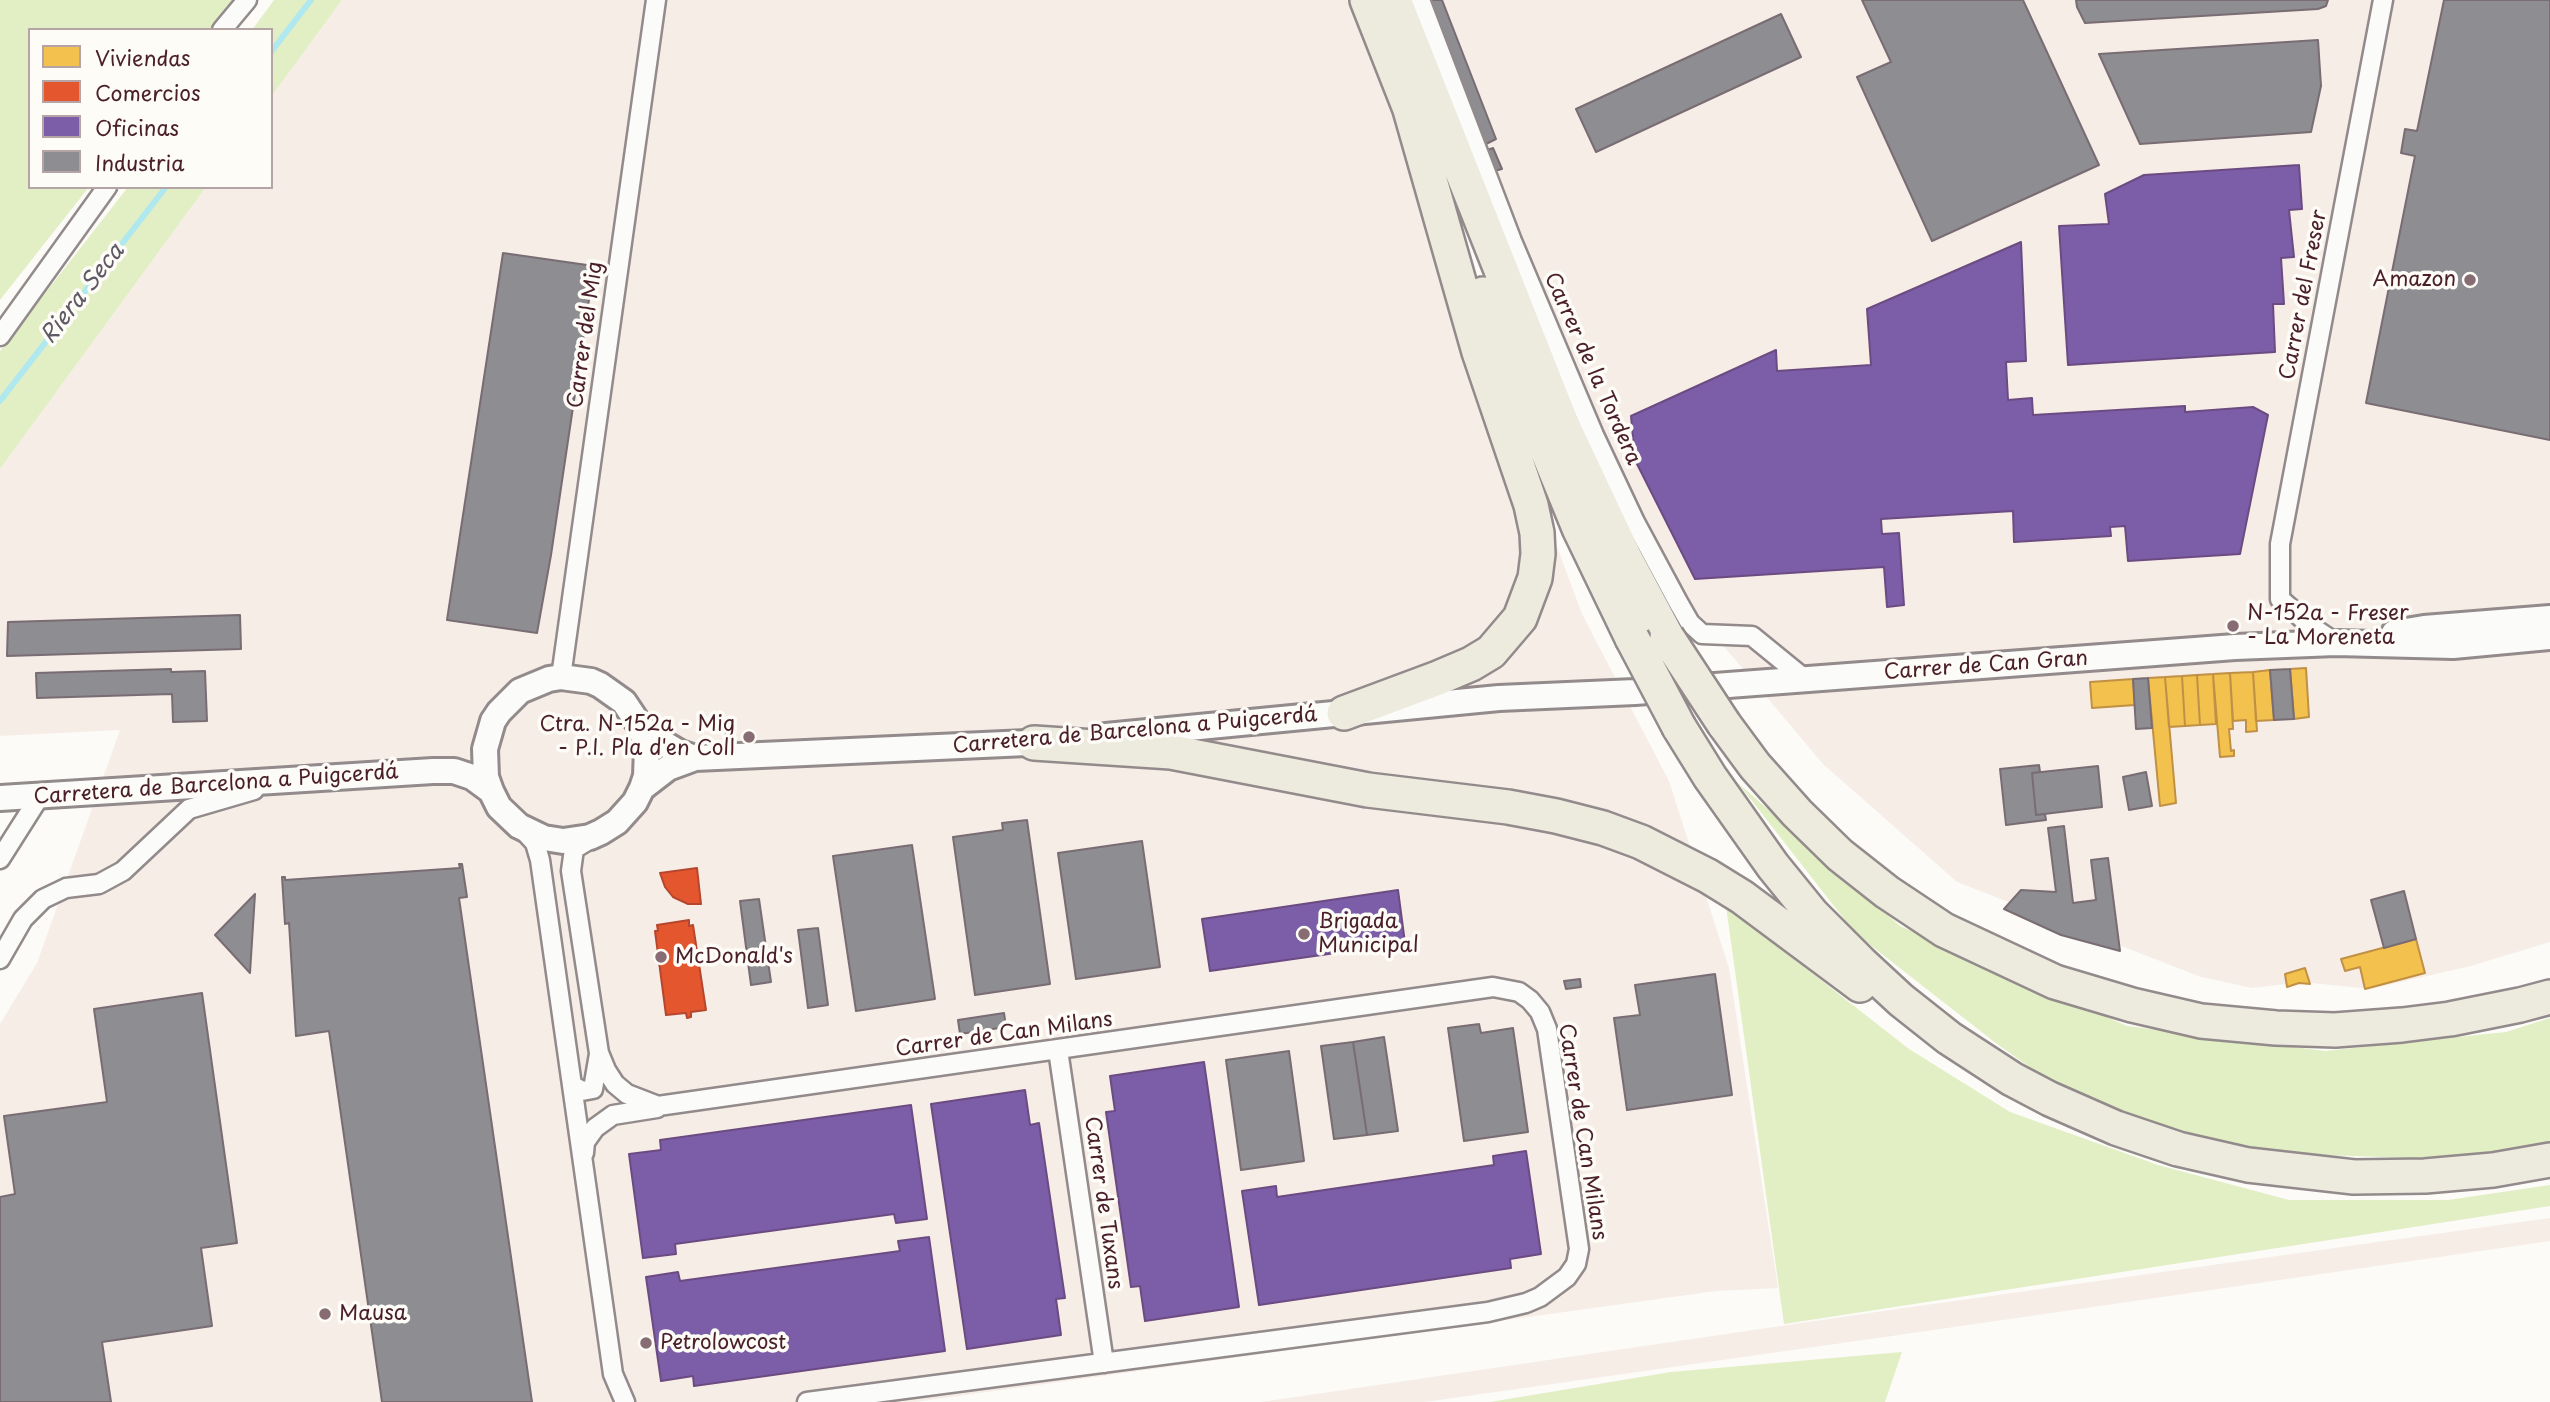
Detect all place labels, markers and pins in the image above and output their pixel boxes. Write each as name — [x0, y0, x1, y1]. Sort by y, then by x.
place label: Amazon — [2373, 267, 2456, 293]
marker: Amazon — [2462, 272, 2478, 288]
place label: N-152a - Freser - La Moreneta — [2247, 601, 2409, 651]
marker: N-152a - Freser - La Moreneta — [2225, 618, 2241, 634]
place label: Ctra. N-152a - Mig - P.I. Pla d'en Coll — [540, 712, 735, 762]
marker: Ctra. N-152a - Mig - P.I. Pla d'en Coll — [741, 729, 757, 745]
place label: Brigada Municipal — [1318, 909, 1419, 959]
marker: Brigada Municipal — [1296, 926, 1312, 942]
place label: McDonald's — [675, 944, 793, 970]
marker: McDonald's — [653, 949, 669, 965]
place label: Mausa — [339, 1301, 407, 1327]
marker: Mausa — [317, 1306, 333, 1322]
place label: Petrolowcost — [660, 1330, 786, 1356]
marker: Petrolowcost — [638, 1335, 654, 1351]

